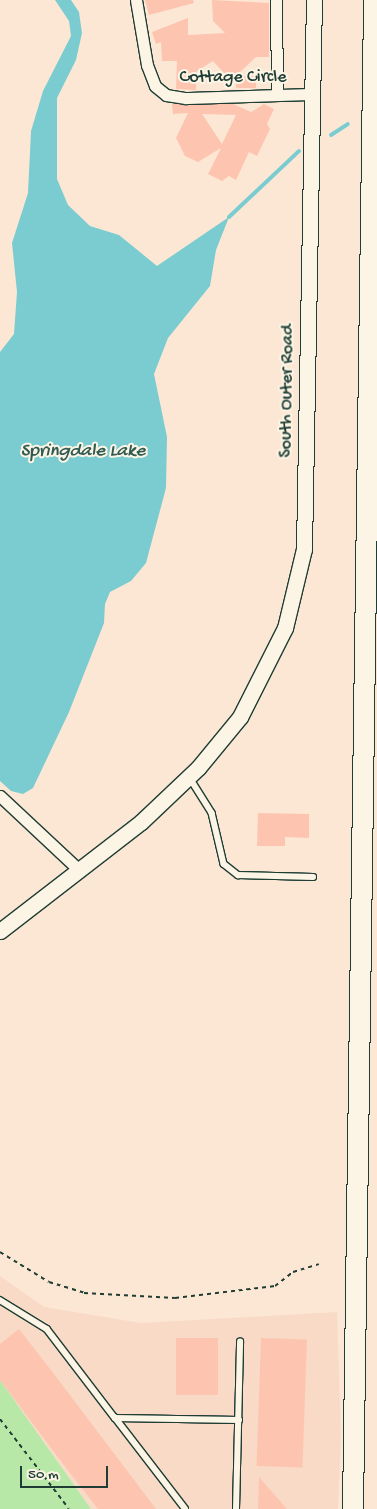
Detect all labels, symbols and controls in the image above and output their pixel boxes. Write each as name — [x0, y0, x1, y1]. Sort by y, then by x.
street label: Cottage Circle — [180, 67, 286, 89]
street label: South Outer Road — [276, 324, 300, 458]
water label: Springdale Lake — [21, 441, 145, 463]
scale bar — [22, 1456, 110, 1488]
text: 50 m — [28, 1466, 59, 1484]

